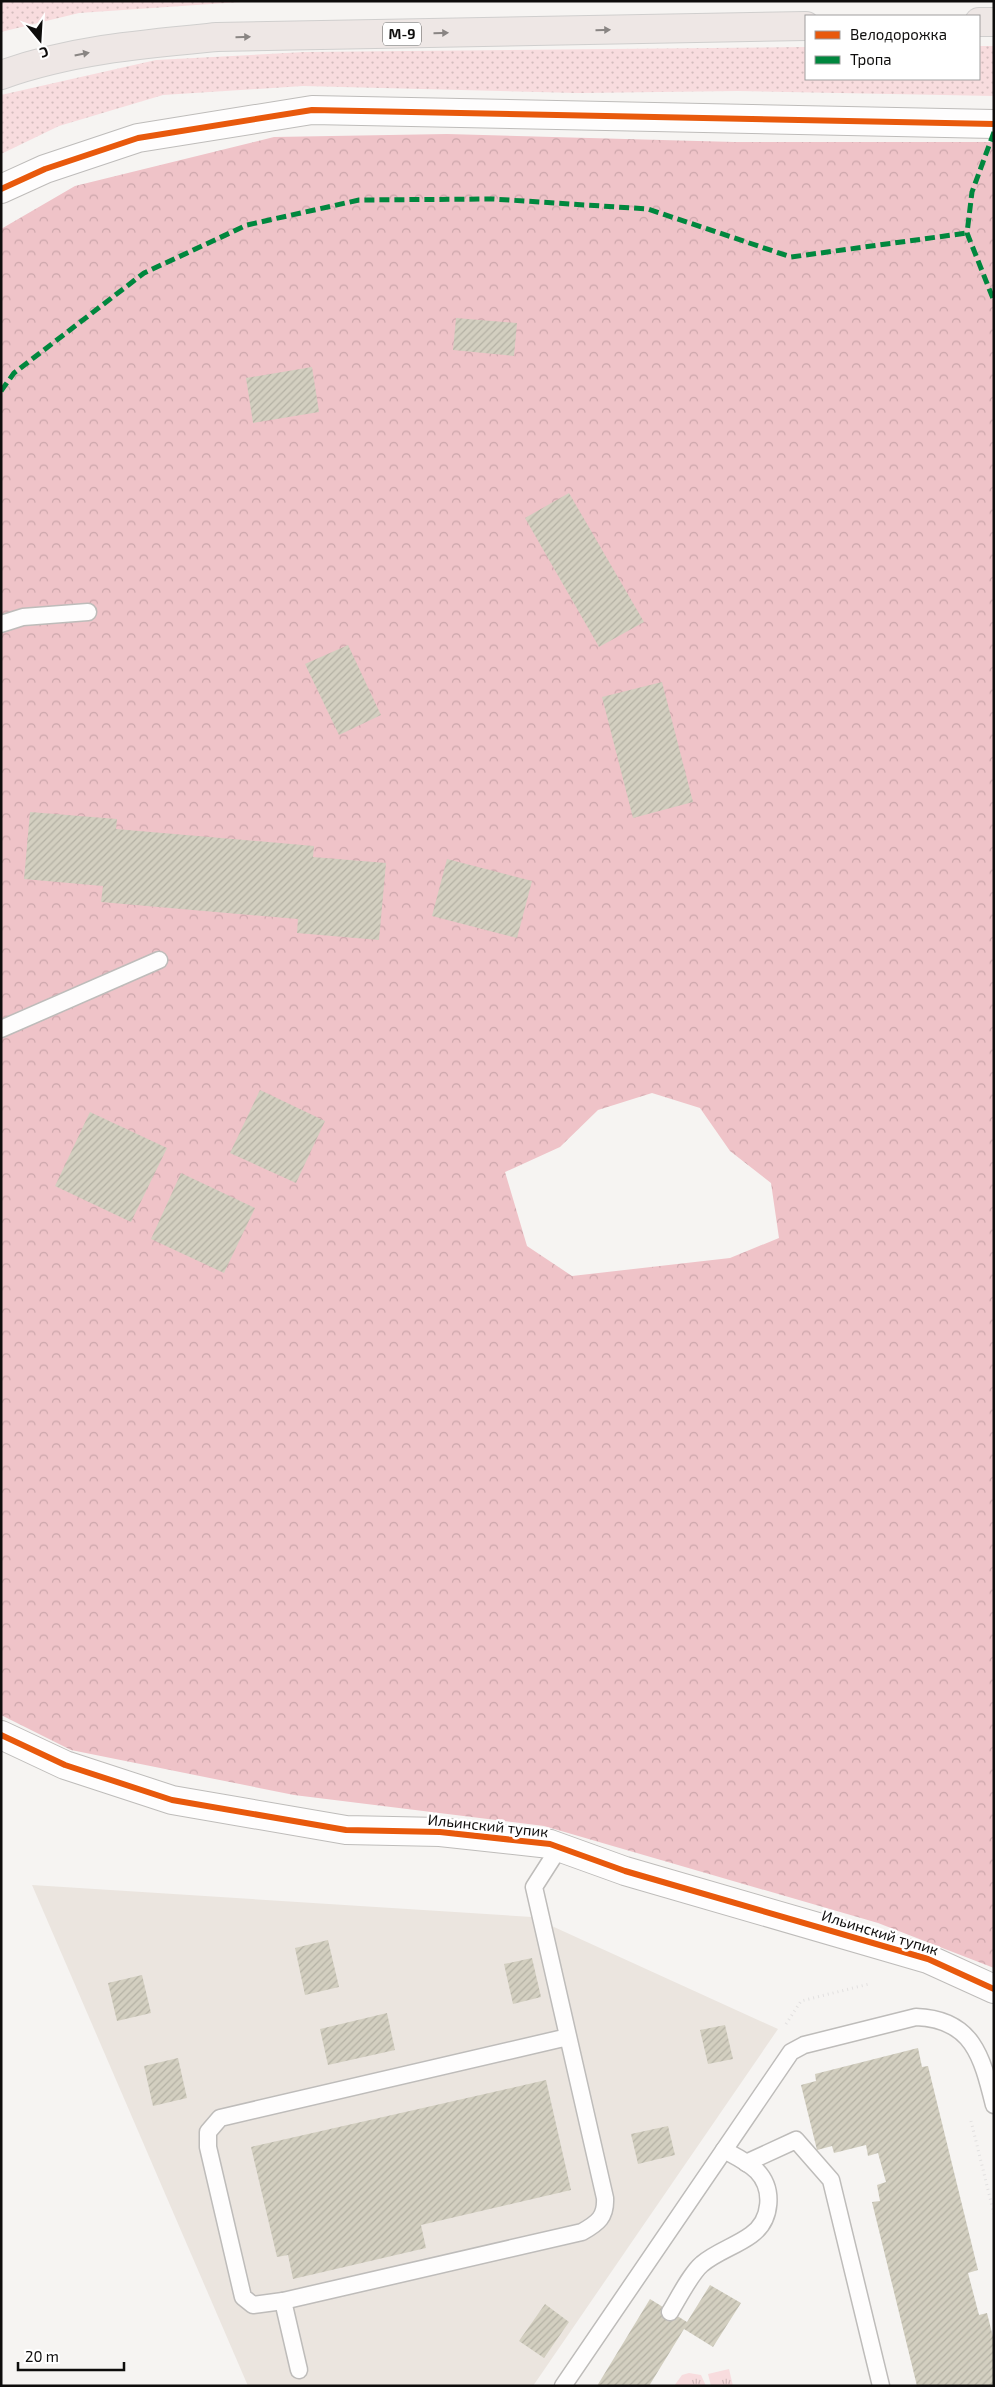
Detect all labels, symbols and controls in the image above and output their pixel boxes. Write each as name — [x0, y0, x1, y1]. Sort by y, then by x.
north arrow — [15, 15, 65, 65]
legend — [805, 15, 980, 80]
road number: М-9 — [383, 22, 421, 46]
text: Велодорожка — [850, 25, 947, 43]
one-way arrow — [595, 26, 611, 34]
one-way arrow — [433, 29, 449, 37]
one-way arrow — [235, 33, 251, 41]
text: С — [38, 43, 51, 62]
one-way arrow — [74, 49, 90, 57]
text: Тропа — [850, 50, 892, 68]
street label: Ильинский тупик — [427, 1810, 549, 1841]
street label: Ильинский тупик — [819, 1906, 941, 1959]
scale bar — [18, 2340, 124, 2372]
text: 20 m — [25, 2347, 59, 2365]

